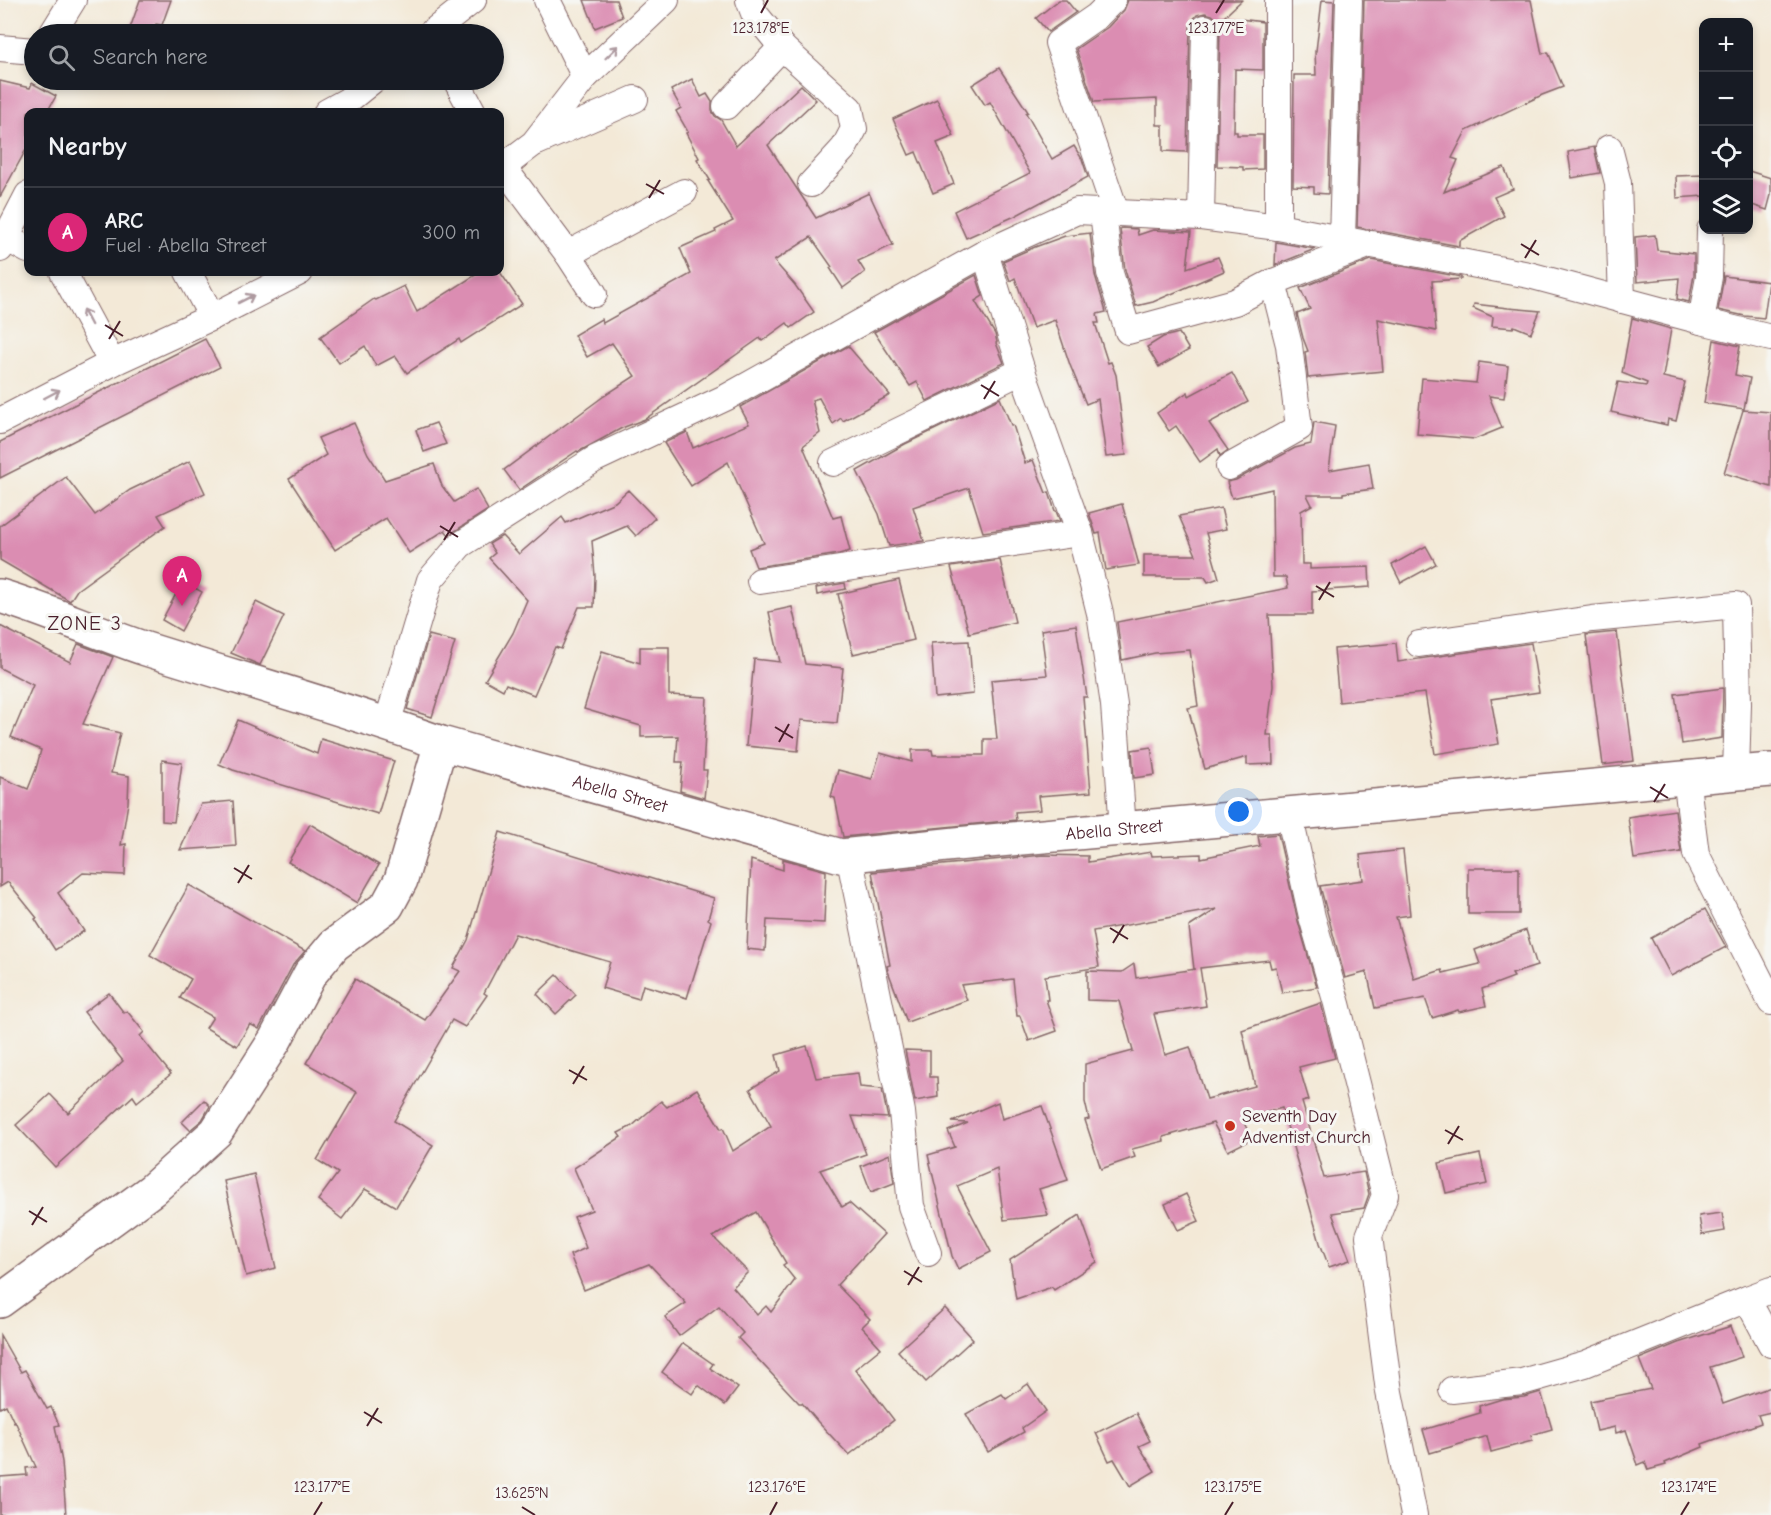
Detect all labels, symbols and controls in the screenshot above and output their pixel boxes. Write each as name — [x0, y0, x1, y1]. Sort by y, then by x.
map controls — [1699, 18, 1753, 234]
button: + — [1699, 18, 1753, 72]
text: 123.178°E — [732, 19, 790, 37]
text: 123.177°E — [1188, 19, 1244, 37]
search box — [24, 24, 504, 90]
icon: search — [45, 41, 78, 74]
text: Search here — [93, 44, 208, 70]
one-way arrow — [604, 45, 619, 59]
button: − — [1699, 72, 1753, 126]
button: locate — [1699, 126, 1753, 180]
text: Nearby — [48, 132, 127, 162]
button: layers — [1699, 180, 1753, 234]
text: ARC — [105, 208, 143, 234]
text: A — [62, 221, 73, 244]
text: 300 m — [422, 221, 480, 244]
text: Fuel · Abella Street — [105, 234, 266, 257]
one-way arrow — [237, 293, 255, 305]
one-way arrow — [81, 309, 93, 326]
one-way arrow — [43, 388, 60, 400]
pin: A — [162, 556, 201, 606]
district label: ZONE 3 — [48, 612, 122, 635]
street label: Abella Street — [570, 771, 670, 818]
your location — [1224, 797, 1253, 826]
street label: Abella Street — [1065, 815, 1164, 845]
place label: Seventh Day Adventist Church — [1242, 1106, 1371, 1148]
marker: Seventh Day Adventist Church — [1223, 1119, 1237, 1133]
text: 123.177°E — [294, 1478, 350, 1496]
text: 123.176°E — [748, 1478, 806, 1496]
text: 123.175°E — [1204, 1478, 1262, 1496]
text: 123.174°E — [1661, 1478, 1717, 1496]
text: 13.625°N — [495, 1484, 549, 1502]

